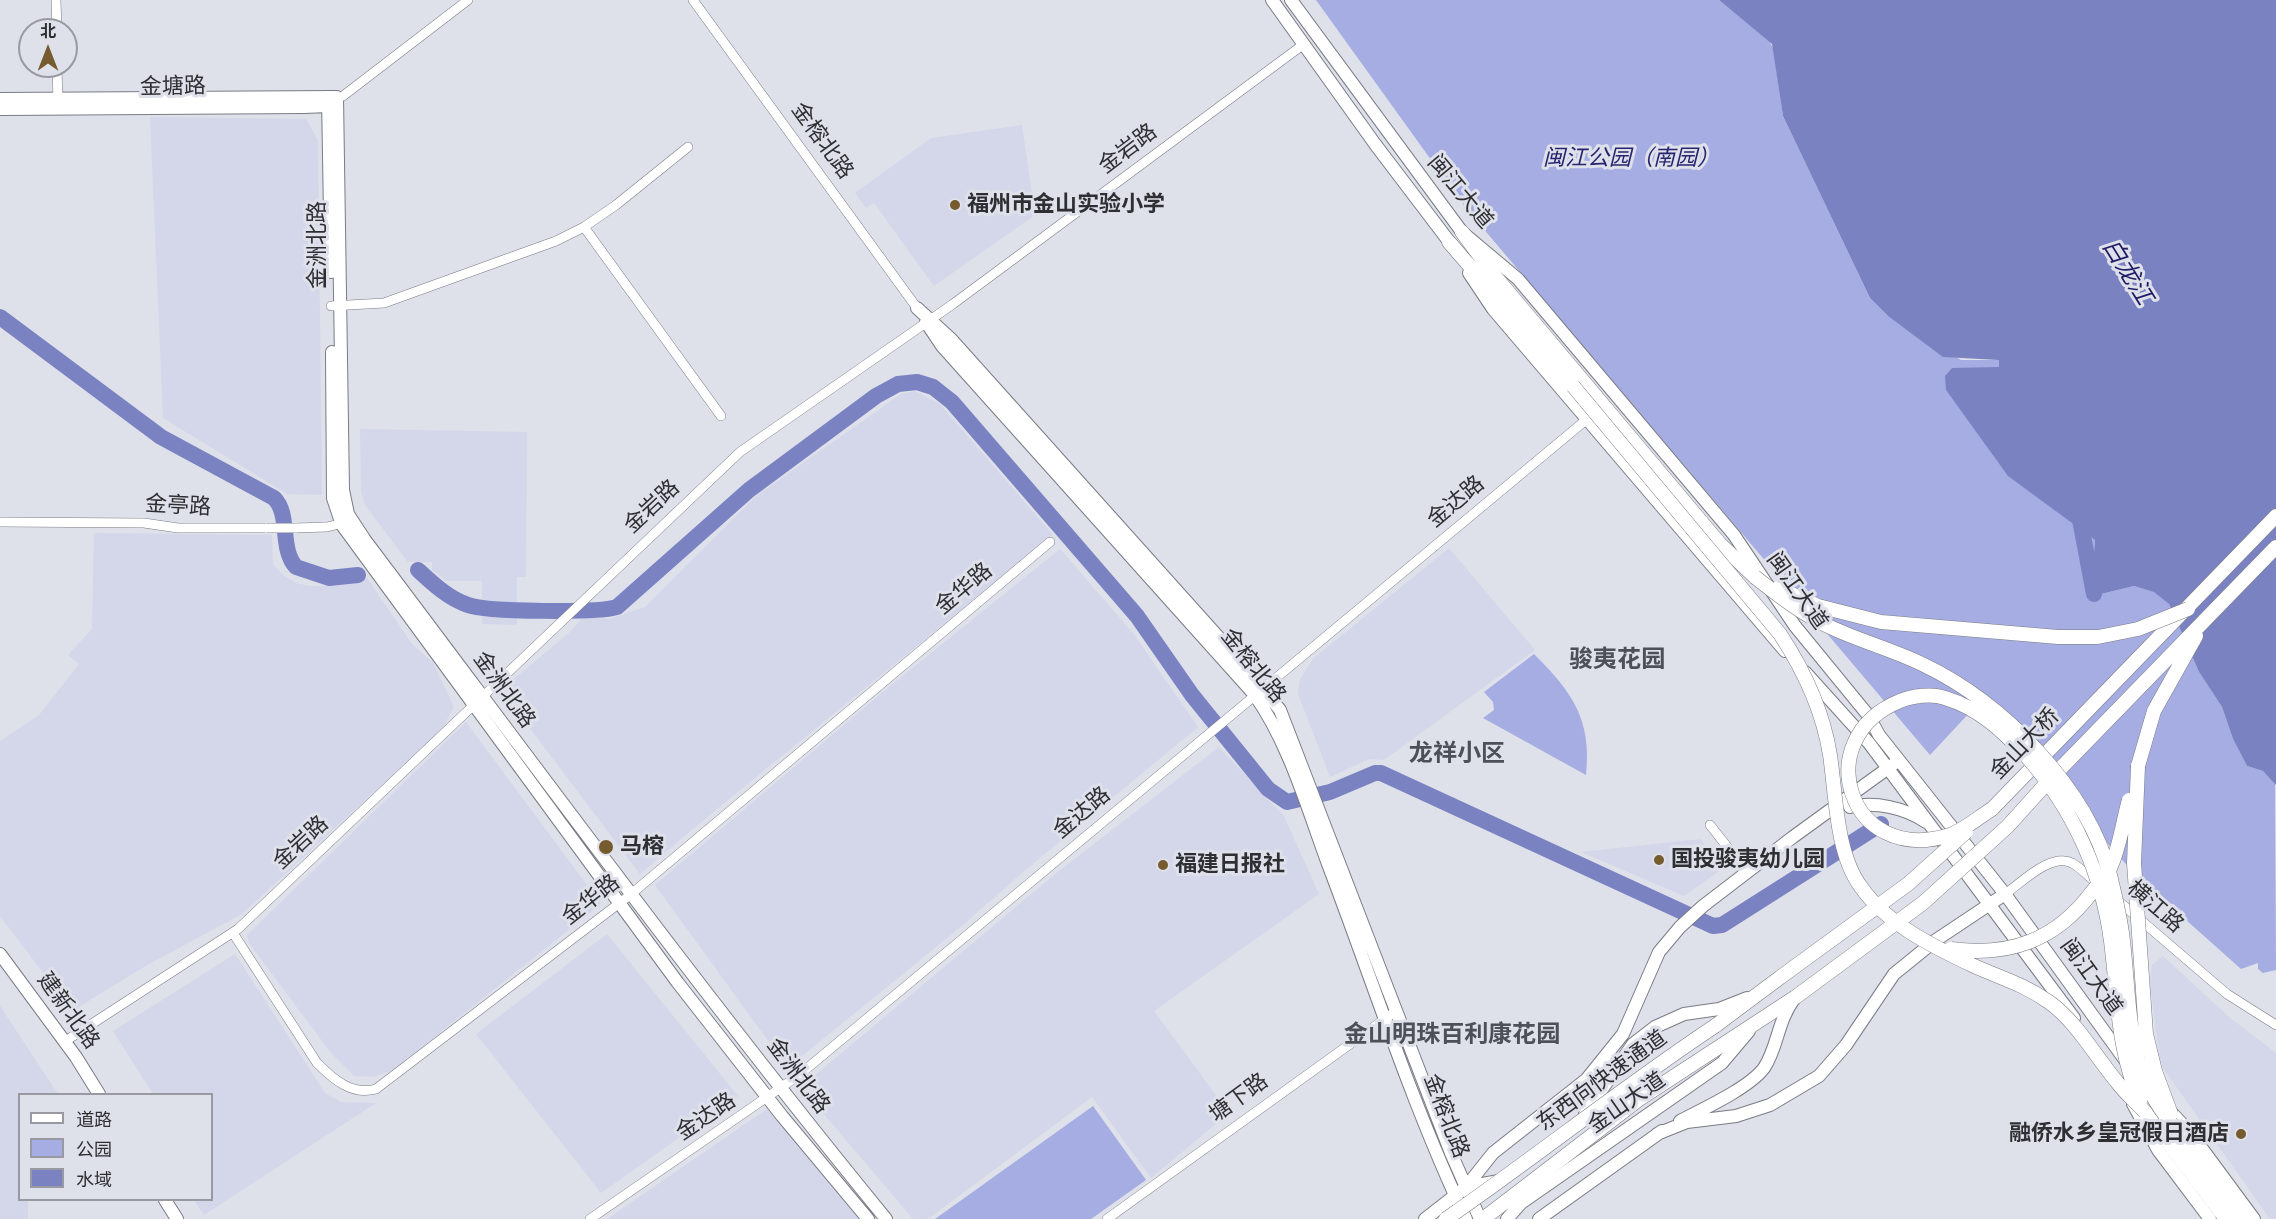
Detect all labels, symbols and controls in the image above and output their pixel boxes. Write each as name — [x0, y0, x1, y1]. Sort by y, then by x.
north arrow — [18, 18, 78, 78]
text: 北 — [40, 22, 56, 41]
street label: 金塘路 — [140, 73, 206, 101]
street label: 金榕北路 — [785, 98, 859, 184]
street label: 金岩路 — [1094, 119, 1162, 179]
park label: 闽江公园（南园） — [1543, 146, 1719, 172]
street label: 闽江大道 — [1422, 150, 1498, 234]
place label: 福州市金山实验小学 — [967, 192, 1165, 218]
marker: 福州市金山实验小学 — [948, 198, 962, 212]
street label: 金洲北路 — [305, 201, 331, 289]
water label: 白龙江 — [2096, 234, 2158, 310]
street label: 金达路 — [1422, 471, 1490, 533]
street label: 金岩路 — [619, 475, 685, 539]
street label: 金亭路 — [144, 491, 212, 521]
street label: 闽江大道 — [1761, 547, 1833, 635]
street label: 金华路 — [930, 558, 998, 620]
street label: 金榕北路 — [1215, 623, 1291, 709]
district label: 骏夷花园 — [1569, 646, 1665, 674]
street label: 金洲北路 — [467, 647, 541, 733]
street label: 金山大桥 — [1985, 703, 2065, 785]
district label: 龙祥小区 — [1409, 740, 1505, 768]
street label: 金达路 — [1048, 782, 1116, 844]
street label: 金岩路 — [268, 811, 334, 875]
place label: 马榕 — [620, 834, 664, 860]
marker: 马榕 — [597, 838, 615, 856]
place label: 国投骏夷幼儿园 — [1671, 847, 1825, 873]
place label: 福建日报社 — [1175, 852, 1285, 878]
marker: 国投骏夷幼儿园 — [1652, 853, 1666, 867]
marker: 福建日报社 — [1156, 858, 1170, 872]
street label: 金华路 — [557, 869, 625, 931]
street label: 横江路 — [2121, 875, 2189, 939]
street label: 闽江大道 — [2054, 934, 2128, 1020]
street label: 建新北路 — [31, 968, 105, 1054]
district label: 金山明珠百利康花园 — [1344, 1021, 1560, 1049]
street label: 东西向快速通道 — [1532, 1025, 1672, 1137]
street label: 金洲北路 — [761, 1033, 835, 1119]
street label: 金山大道 — [1583, 1067, 1671, 1139]
street label: 塘下路 — [1205, 1068, 1273, 1128]
street label: 金榕北路 — [1418, 1070, 1474, 1162]
street label: 金达路 — [671, 1088, 741, 1146]
legend — [18, 1093, 213, 1201]
text: 道路 — [76, 1109, 112, 1131]
place label: 融侨水乡皇冠假日酒店 — [2009, 1121, 2229, 1147]
marker: 融侨水乡皇冠假日酒店 — [2234, 1127, 2248, 1141]
text: 公园 — [76, 1139, 112, 1161]
text: 水域 — [76, 1169, 112, 1191]

